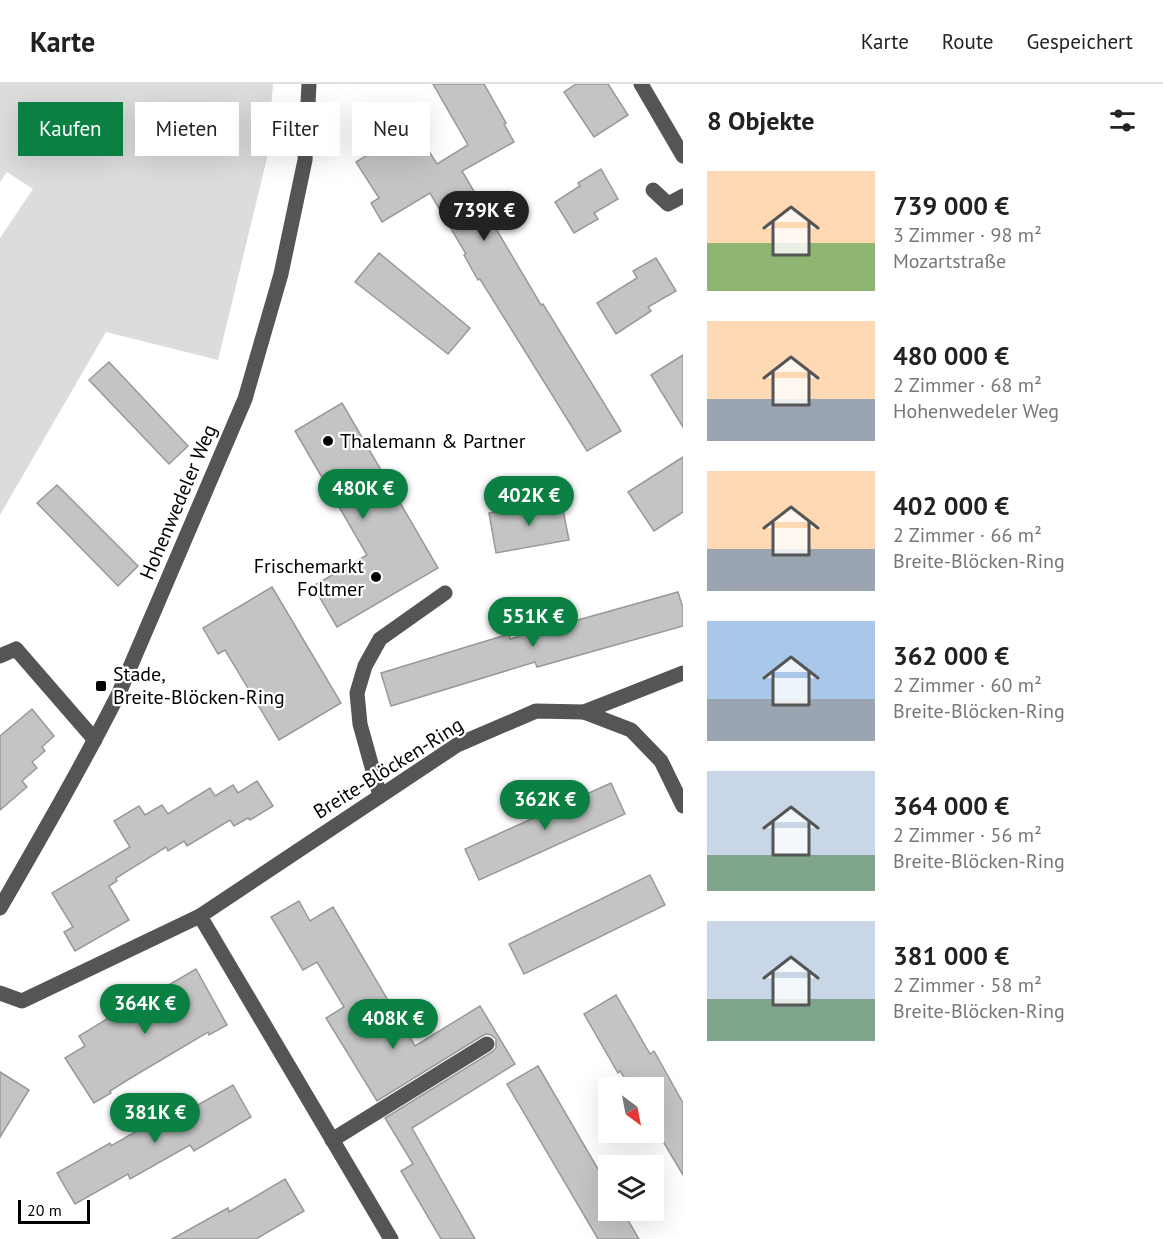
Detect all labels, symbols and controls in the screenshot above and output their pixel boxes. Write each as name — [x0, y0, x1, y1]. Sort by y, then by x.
text: Karte — [30, 23, 95, 60]
text: Karte — [861, 28, 909, 55]
text: Route — [942, 28, 993, 55]
text: Gespeichert — [1026, 28, 1133, 55]
chip: Kaufen — [18, 102, 123, 156]
chip: Mieten — [135, 102, 239, 156]
chip: Filter — [251, 102, 340, 156]
chip: Neu — [352, 102, 430, 156]
text: 8 Objekte — [707, 104, 814, 137]
icon: filters — [1106, 104, 1139, 137]
text: 739 000 € — [893, 189, 1009, 222]
pin: 739K € — [435, 191, 533, 242]
icon: home — [755, 195, 827, 267]
text: 739K € — [453, 197, 515, 223]
text: 3 Zimmer · 98 m² — [893, 222, 1042, 248]
text: Mozartstraße — [893, 248, 1006, 274]
text: 480 000 € — [893, 339, 1009, 372]
icon: home — [755, 345, 827, 417]
text: 2 Zimmer · 68 m² — [893, 372, 1042, 398]
text: Hohenwedeler Weg — [893, 398, 1059, 424]
street label: Hohenwedeler Weg — [134, 421, 222, 583]
place label: Thalemann & Partner — [340, 428, 526, 454]
marker: Thalemann & Partner — [321, 434, 335, 448]
pin: 480K € — [314, 469, 412, 520]
text: 480K € — [332, 475, 394, 501]
pin: 402K € — [480, 476, 578, 527]
text: 402K € — [498, 482, 560, 508]
text: 402 000 € — [893, 489, 1009, 522]
icon: home — [755, 495, 827, 567]
text: 2 Zimmer · 66 m² — [893, 522, 1042, 548]
text: Breite-Blöcken-Ring — [893, 548, 1065, 574]
place label: Frischemarkt Foltmer — [254, 553, 364, 602]
marker: Frischemarkt Foltmer — [369, 570, 383, 584]
pin: 551K € — [484, 597, 582, 648]
text: 551K € — [502, 603, 564, 629]
text: 362 000 € — [893, 639, 1009, 672]
icon: home — [755, 645, 827, 717]
place label: Stade, Breite-Blöcken-Ring — [113, 661, 285, 710]
text: 2 Zimmer · 60 m² — [893, 672, 1042, 698]
marker: Stade, Breite-Blöcken-Ring — [94, 679, 108, 693]
text: Breite-Blöcken-Ring — [893, 698, 1065, 724]
street label: Breite-Blöcken-Ring — [308, 711, 468, 825]
pin: 362K € — [496, 780, 594, 831]
text: 362K € — [514, 786, 576, 812]
text: 364 000 € — [893, 789, 1009, 822]
icon: home — [755, 795, 827, 867]
text: 2 Zimmer · 56 m² — [893, 822, 1042, 848]
text: Breite-Blöcken-Ring — [893, 848, 1065, 874]
text: 381 000 € — [893, 939, 1009, 972]
icon: home — [755, 945, 827, 1017]
text: 2 Zimmer · 58 m² — [893, 972, 1042, 998]
pin: 364K € — [96, 984, 194, 1035]
text: 364K € — [114, 990, 176, 1016]
text: Breite-Blöcken-Ring — [893, 998, 1065, 1024]
pin: 408K € — [344, 999, 442, 1050]
text: 408K € — [362, 1005, 424, 1031]
north arrow — [598, 1077, 664, 1143]
map controls — [598, 1077, 664, 1221]
pin: 381K € — [106, 1093, 204, 1144]
text: 381K € — [124, 1099, 186, 1125]
button: layers — [598, 1155, 664, 1221]
scale bar — [18, 1197, 90, 1224]
text: 20 m — [27, 1200, 62, 1220]

